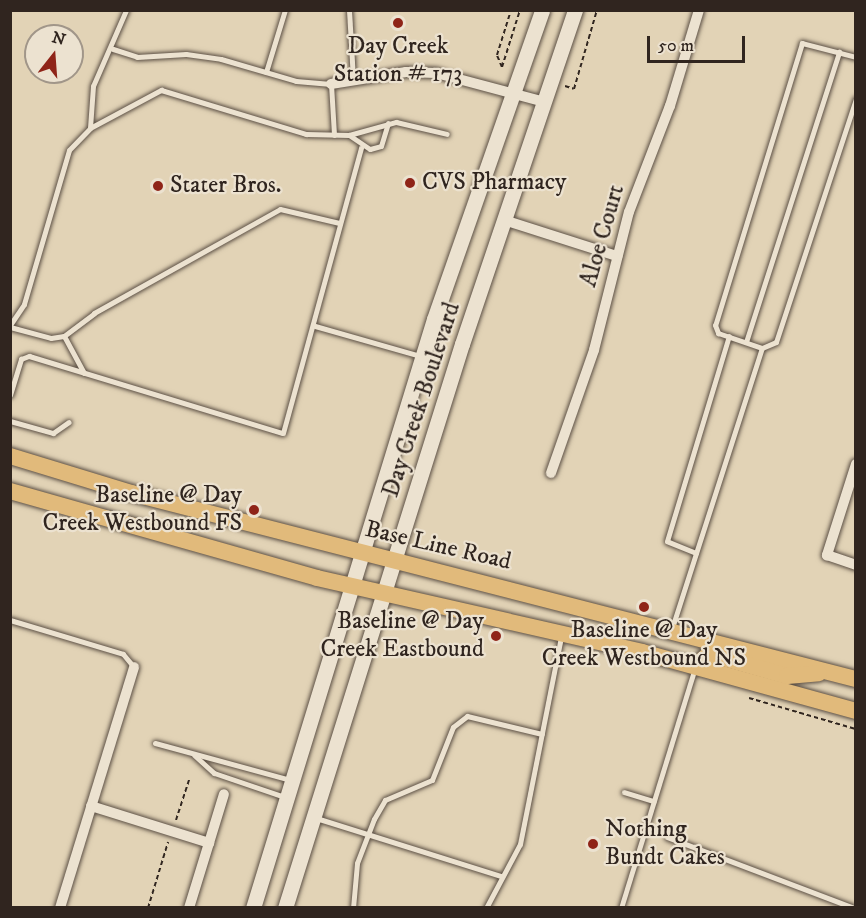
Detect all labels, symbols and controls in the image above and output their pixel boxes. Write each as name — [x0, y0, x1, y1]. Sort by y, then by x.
marker: Day Creek Station # 173 — [391, 16, 405, 30]
north arrow — [24, 24, 84, 84]
scale bar — [650, 24, 748, 62]
text: N — [49, 27, 68, 50]
place label: Day Creek Station # 173 — [334, 33, 462, 89]
text: 50 m — [658, 35, 694, 57]
place label: CVS Pharmacy — [422, 169, 566, 197]
place label: Stater Bros. — [170, 172, 282, 200]
marker: CVS Pharmacy — [403, 176, 417, 190]
marker: Stater Bros. — [151, 179, 165, 193]
street label: Aloe Court — [575, 182, 631, 290]
street label: Day Creek Boulevard — [377, 299, 467, 501]
place label: Baseline @ Day Creek Westbound FS — [42, 482, 242, 538]
marker: Baseline @ Day Creek Westbound FS — [247, 503, 261, 517]
street label: Base Line Road — [362, 515, 514, 577]
marker: Baseline @ Day Creek Westbound NS — [637, 600, 651, 614]
place label: Baseline @ Day Creek Eastbound — [320, 608, 484, 664]
place label: Baseline @ Day Creek Westbound NS — [542, 617, 746, 673]
marker: Baseline @ Day Creek Eastbound — [489, 629, 503, 643]
place label: Nothing Bundt Cakes — [605, 816, 725, 872]
marker: Nothing Bundt Cakes — [586, 837, 600, 851]

